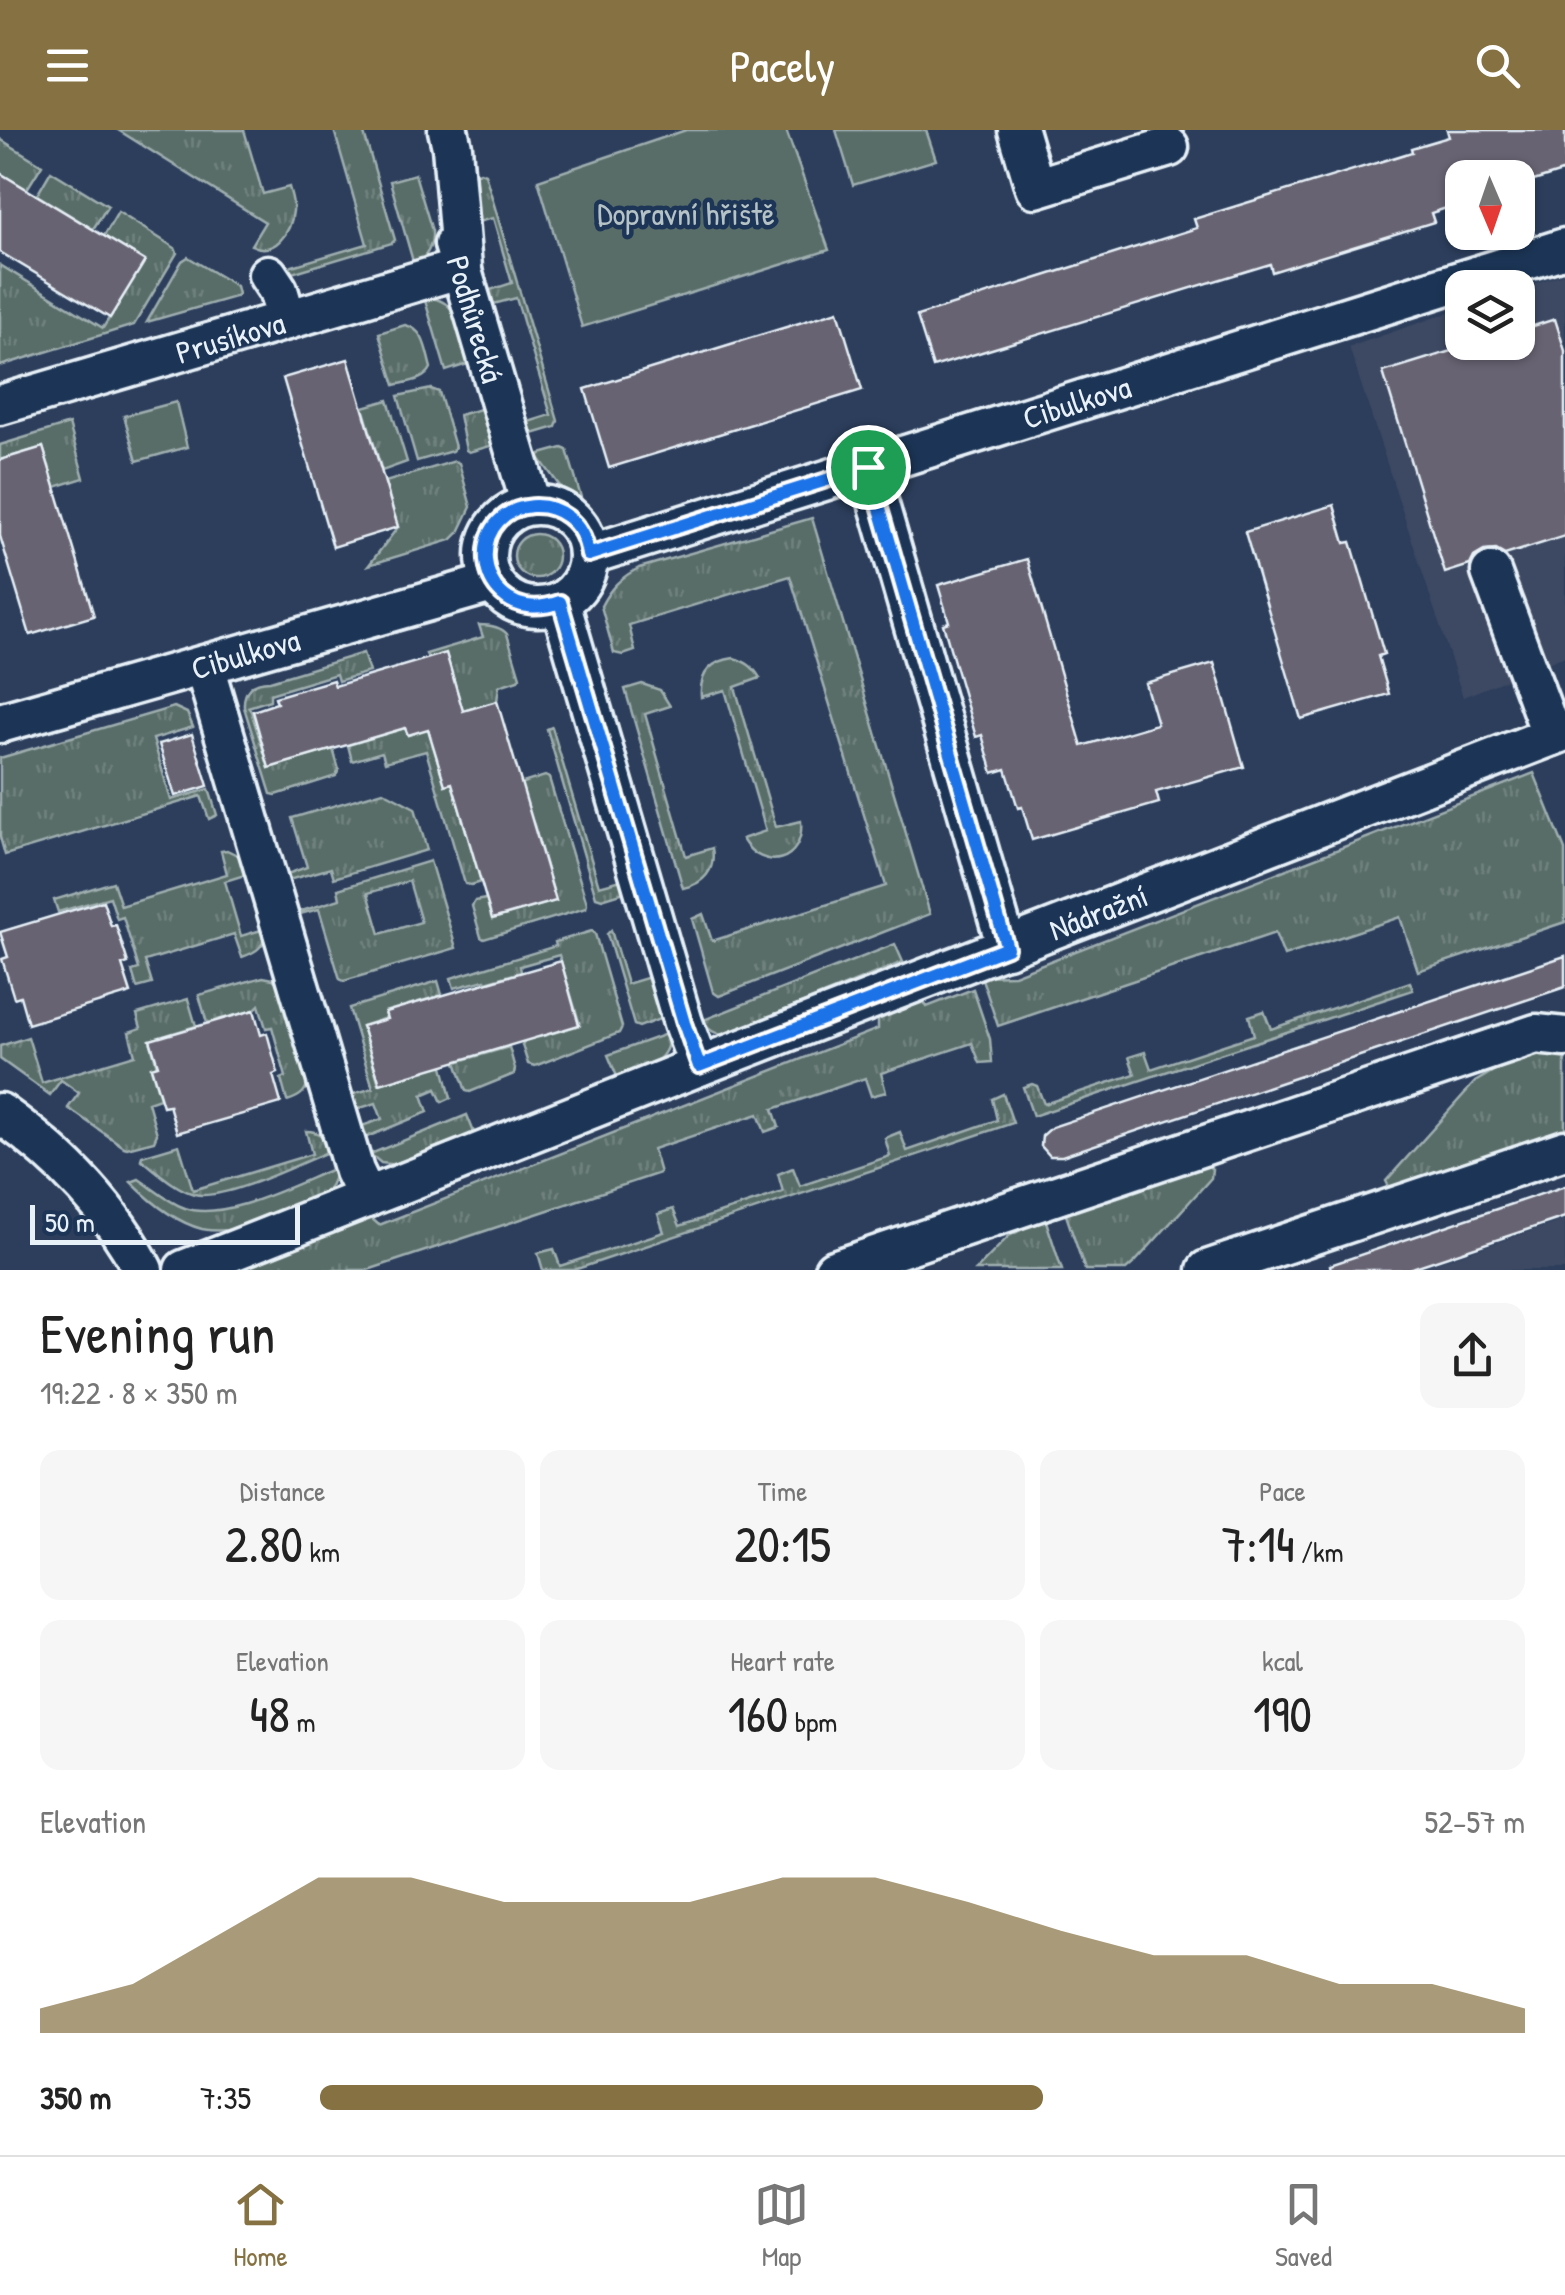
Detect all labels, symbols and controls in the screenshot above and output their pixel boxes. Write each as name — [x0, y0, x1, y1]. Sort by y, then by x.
text: Pacely — [730, 35, 835, 96]
icon: menu — [40, 38, 95, 93]
icon: search — [1470, 38, 1525, 93]
north arrow — [1445, 160, 1535, 250]
map controls — [1445, 160, 1535, 360]
park label: Dopravní hřiště — [597, 192, 775, 235]
street label: Podhůrecká — [437, 250, 515, 387]
button: layers — [1445, 270, 1535, 360]
street label: Prusíkova — [170, 300, 290, 373]
street label: Cibulkova — [1017, 364, 1136, 439]
pin — [826, 425, 911, 510]
icon: arrive — [841, 440, 896, 495]
street label: Cibulkova — [186, 617, 304, 689]
street label: Nádražní — [1043, 873, 1154, 950]
scale bar — [30, 1200, 300, 1244]
text: 50 m — [45, 1203, 95, 1241]
text: Evening run — [40, 1296, 275, 1370]
button: share — [1420, 1303, 1525, 1408]
text: 19:22 · 8 × 350 m — [40, 1371, 237, 1414]
text: Distance — [240, 1472, 325, 1510]
text: Time — [758, 1472, 807, 1510]
text: Pace — [1259, 1472, 1306, 1510]
text: 2.80 — [225, 1510, 303, 1578]
text: 20:15 — [734, 1510, 831, 1578]
text: 7:14 — [1221, 1510, 1295, 1578]
text: km — [303, 1533, 340, 1571]
text: /km — [1295, 1533, 1344, 1571]
text: Elevation — [236, 1642, 329, 1680]
text: Heart rate — [730, 1642, 835, 1680]
text: kcal — [1262, 1642, 1303, 1680]
text: 48 — [250, 1680, 290, 1748]
text: 160 — [728, 1680, 788, 1748]
text: 190 — [1253, 1680, 1312, 1748]
text: m — [290, 1703, 315, 1741]
text: bpm — [788, 1703, 837, 1741]
text: Elevation — [40, 1800, 146, 1843]
text: 52–57 m — [1425, 1800, 1525, 1843]
text: 350 m — [40, 2076, 111, 2119]
text: 7:35 — [200, 2076, 251, 2119]
tab: Home — [233, 2177, 288, 2275]
tab: Map — [754, 2177, 809, 2275]
tab: Saved — [1275, 2177, 1332, 2275]

